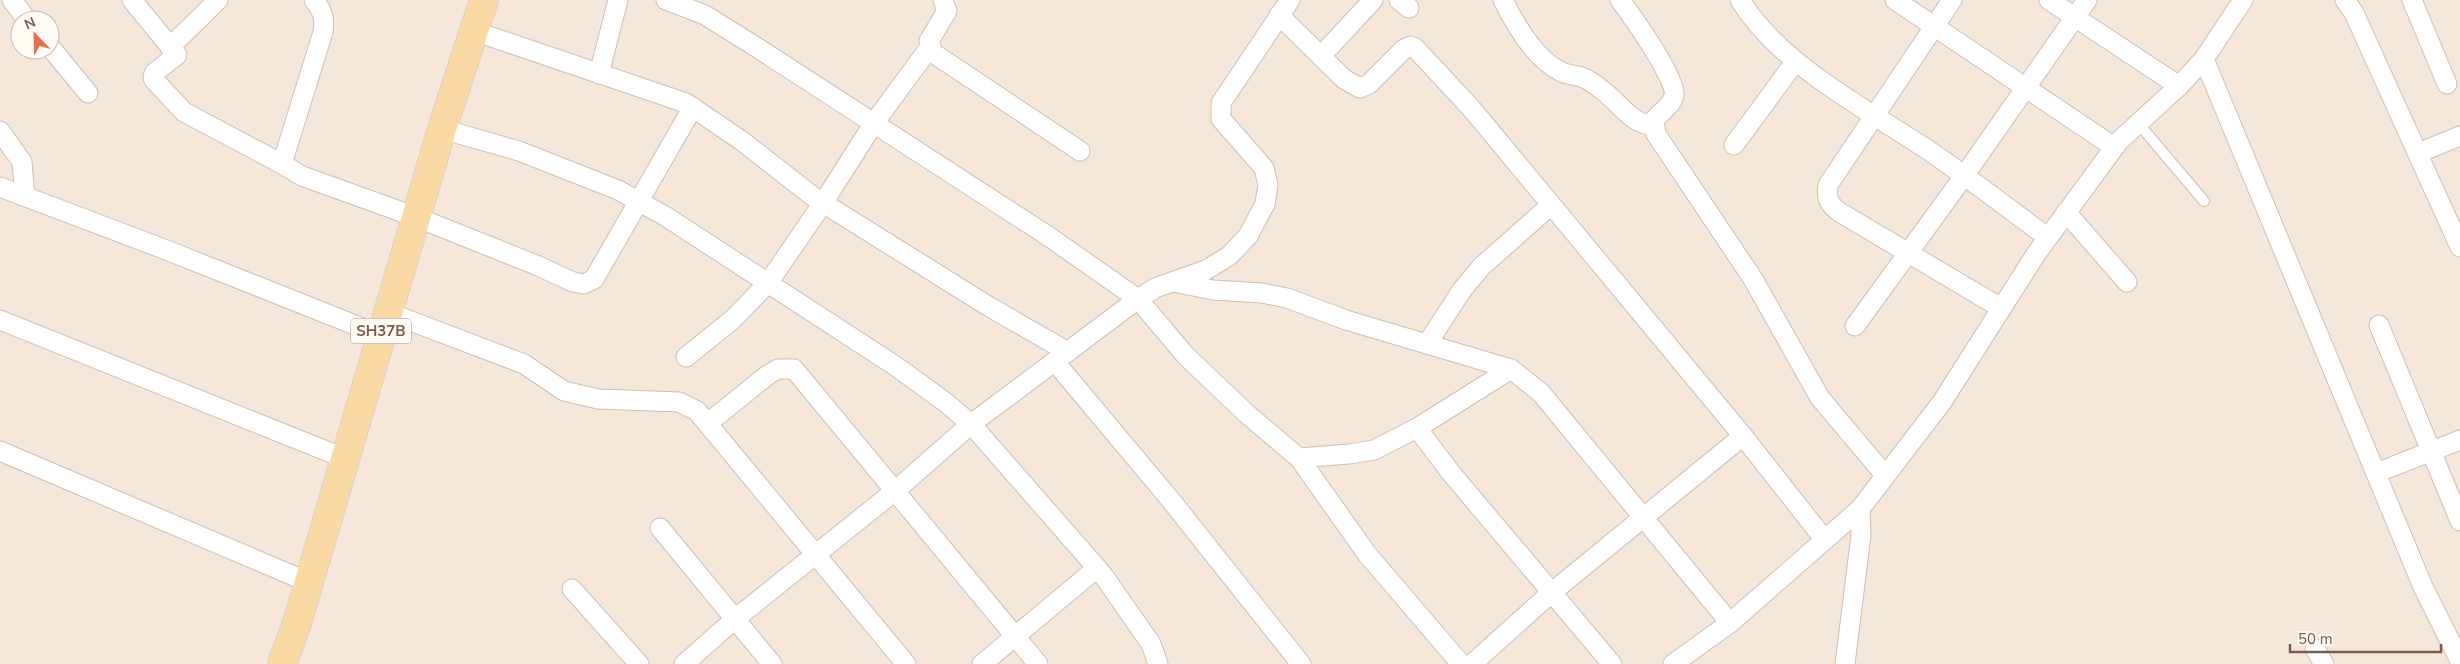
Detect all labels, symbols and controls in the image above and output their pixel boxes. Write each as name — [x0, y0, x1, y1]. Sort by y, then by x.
north arrow — [10, 10, 60, 60]
text: N — [22, 13, 39, 34]
road number: SH37B — [351, 318, 411, 344]
scale bar — [2290, 622, 2441, 654]
text: 50 m — [2298, 629, 2333, 649]

